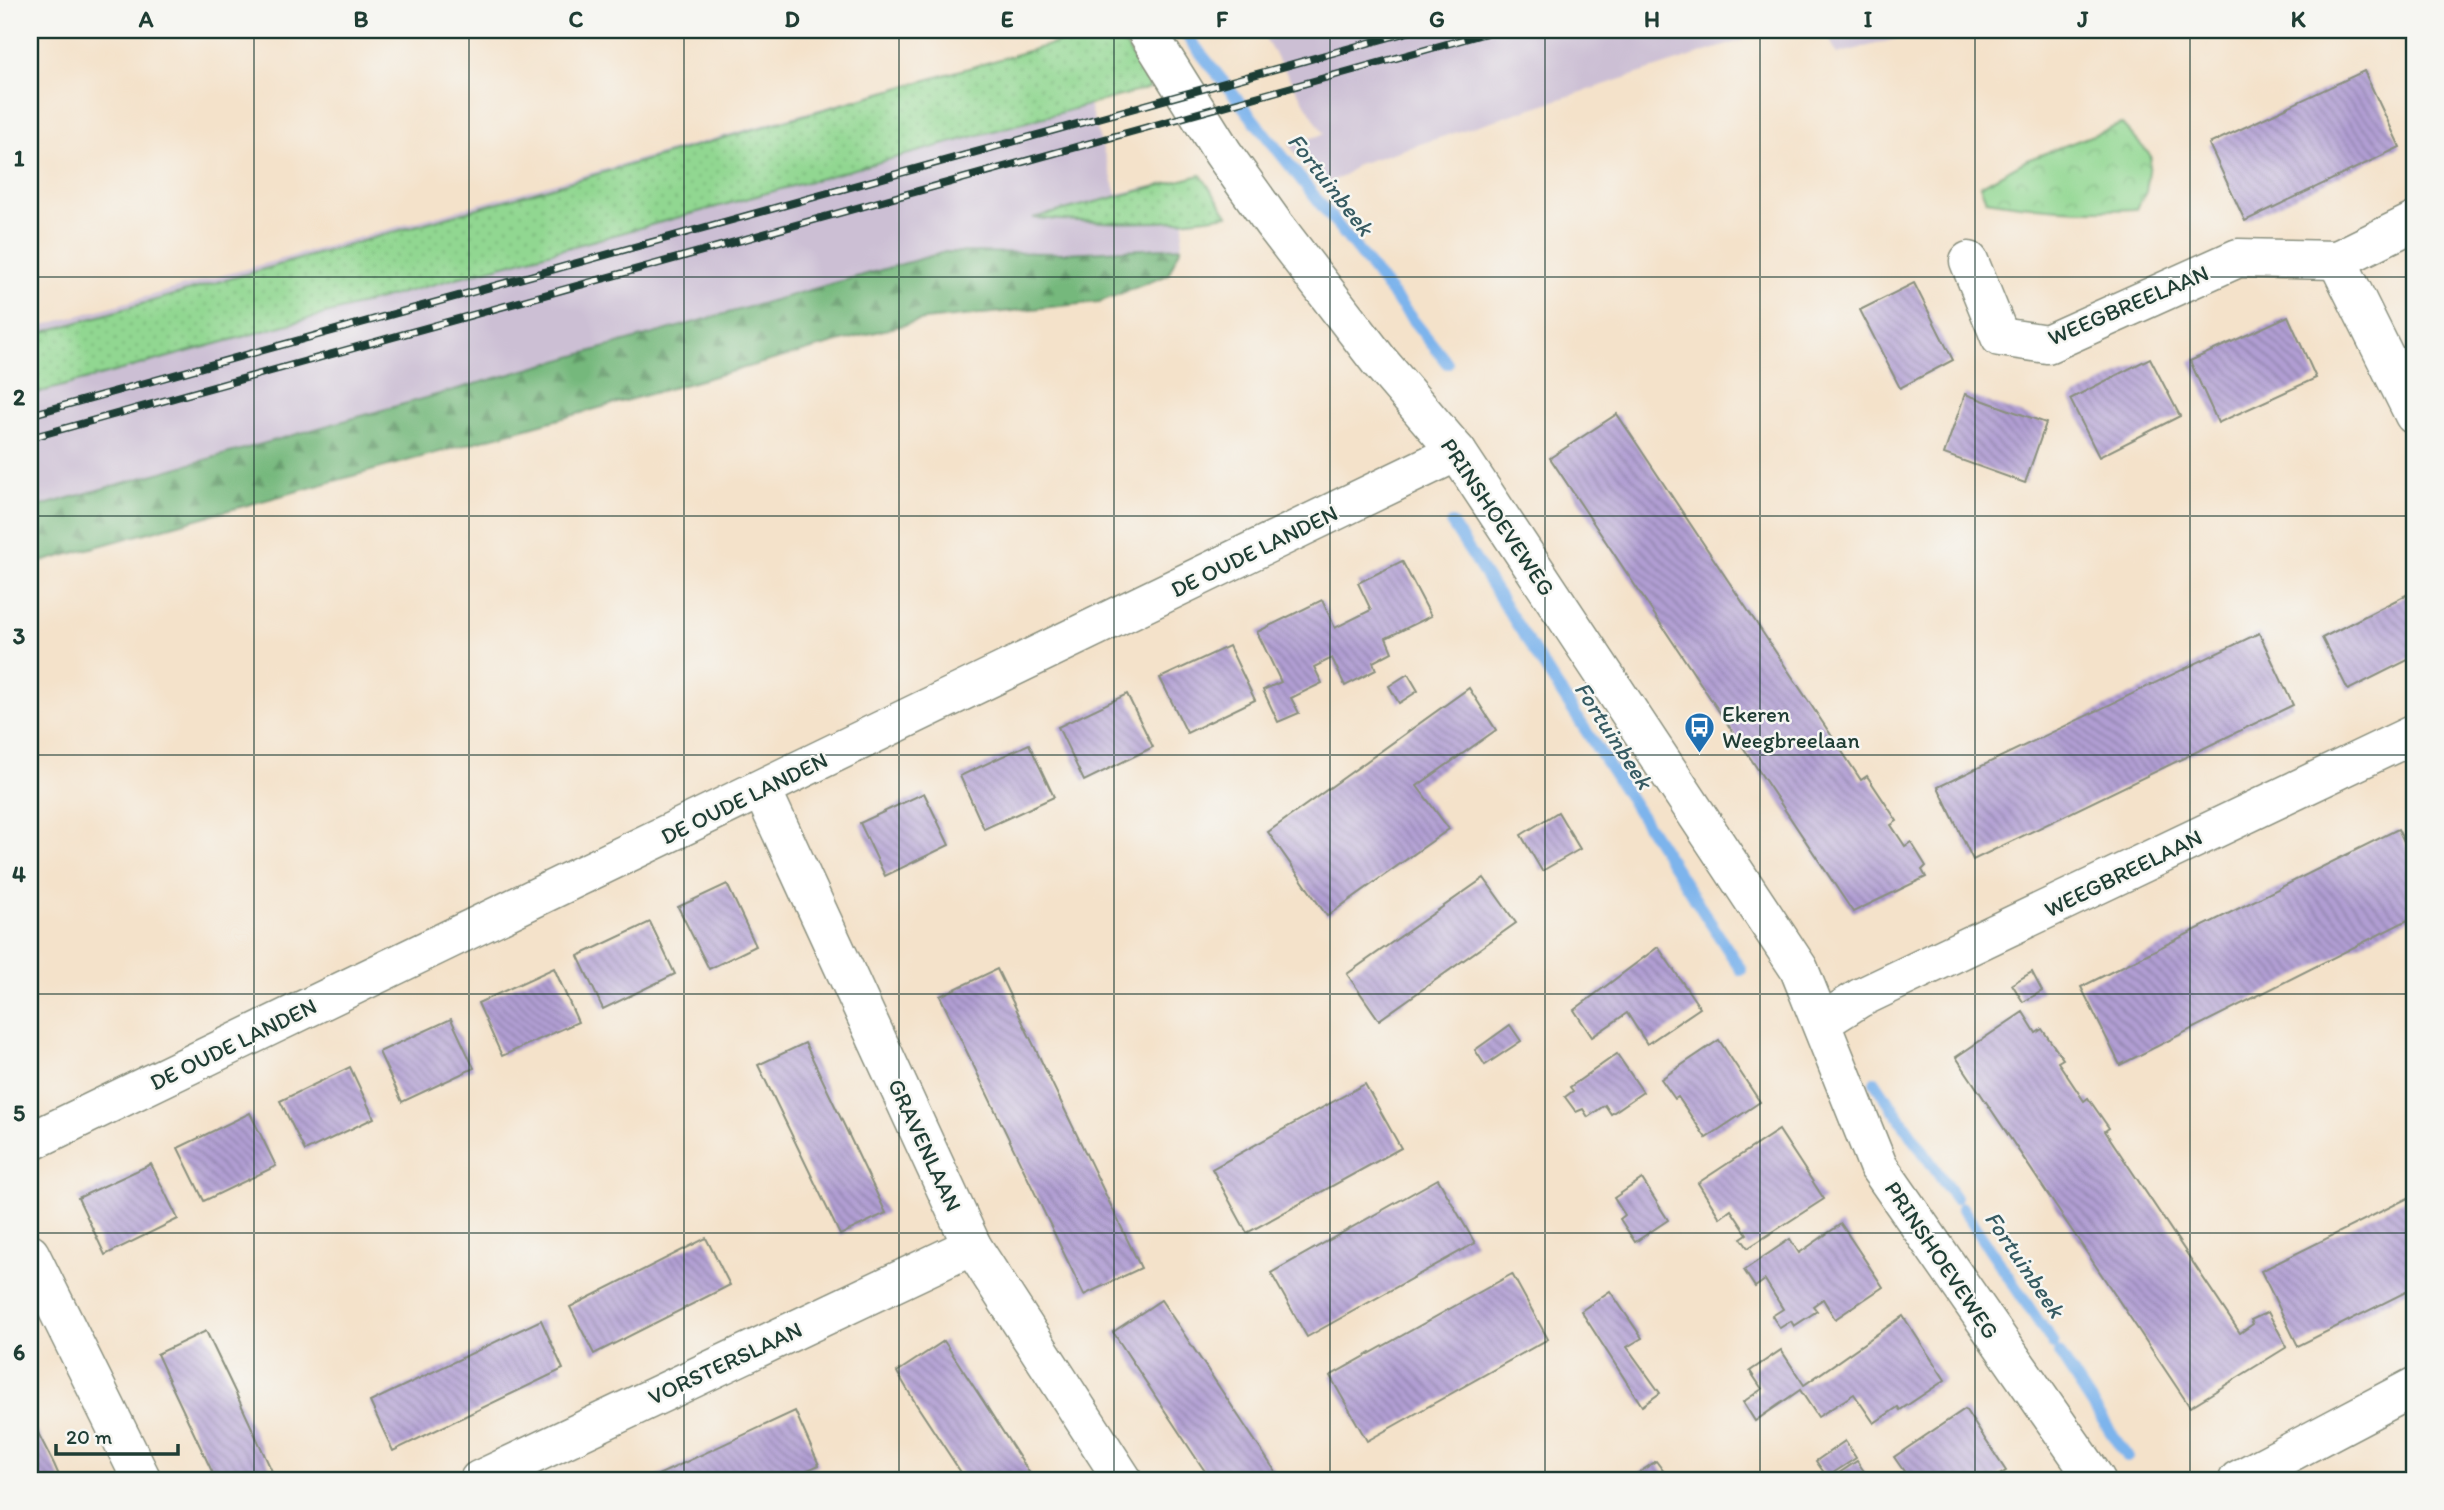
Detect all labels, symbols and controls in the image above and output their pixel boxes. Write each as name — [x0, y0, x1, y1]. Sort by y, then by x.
text: A — [138, 5, 154, 33]
text: B — [354, 5, 369, 33]
text: C — [569, 5, 584, 33]
text: D — [784, 5, 800, 33]
text: E — [1001, 5, 1014, 33]
text: F — [1216, 5, 1229, 33]
text: G — [1429, 5, 1445, 33]
text: H — [1644, 5, 1660, 33]
text: I — [1864, 5, 1873, 33]
text: J — [2076, 5, 2089, 33]
text: K — [2291, 5, 2306, 33]
water label: Fortuinbeek — [1282, 127, 1381, 243]
text: 1 — [14, 144, 25, 172]
street label: WEEGBREELAAN — [2043, 258, 2213, 352]
text: 2 — [13, 383, 26, 411]
street label: PRINSHOEVEWEG — [1435, 433, 1561, 601]
street label: DE OUDE LANDEN — [1166, 499, 1342, 603]
text: 3 — [13, 622, 26, 650]
water label: Fortuinbeek — [1568, 676, 1661, 796]
place label: Ekeren Weegbreelaan — [1722, 700, 1860, 754]
bus stop icon: Ekeren Weegbreelaan — [1682, 710, 1716, 754]
street label: DE OUDE LANDEN — [656, 746, 832, 850]
street label: WEEGBREELAAN — [2040, 823, 2206, 923]
text: 4 — [12, 860, 26, 888]
street label: DE OUDE LANDEN — [145, 992, 321, 1096]
street label: GRAVENLAAN — [882, 1074, 968, 1216]
text: 5 — [13, 1099, 25, 1127]
street label: PRINSHOEVEWEG — [1879, 1176, 2005, 1344]
water label: Fortuinbeek — [1979, 1205, 2072, 1324]
street label: VORSTERSLAAN — [644, 1315, 806, 1411]
text: 6 — [13, 1338, 25, 1366]
scale bar — [56, 1412, 178, 1456]
text: 20 m — [66, 1424, 113, 1449]

